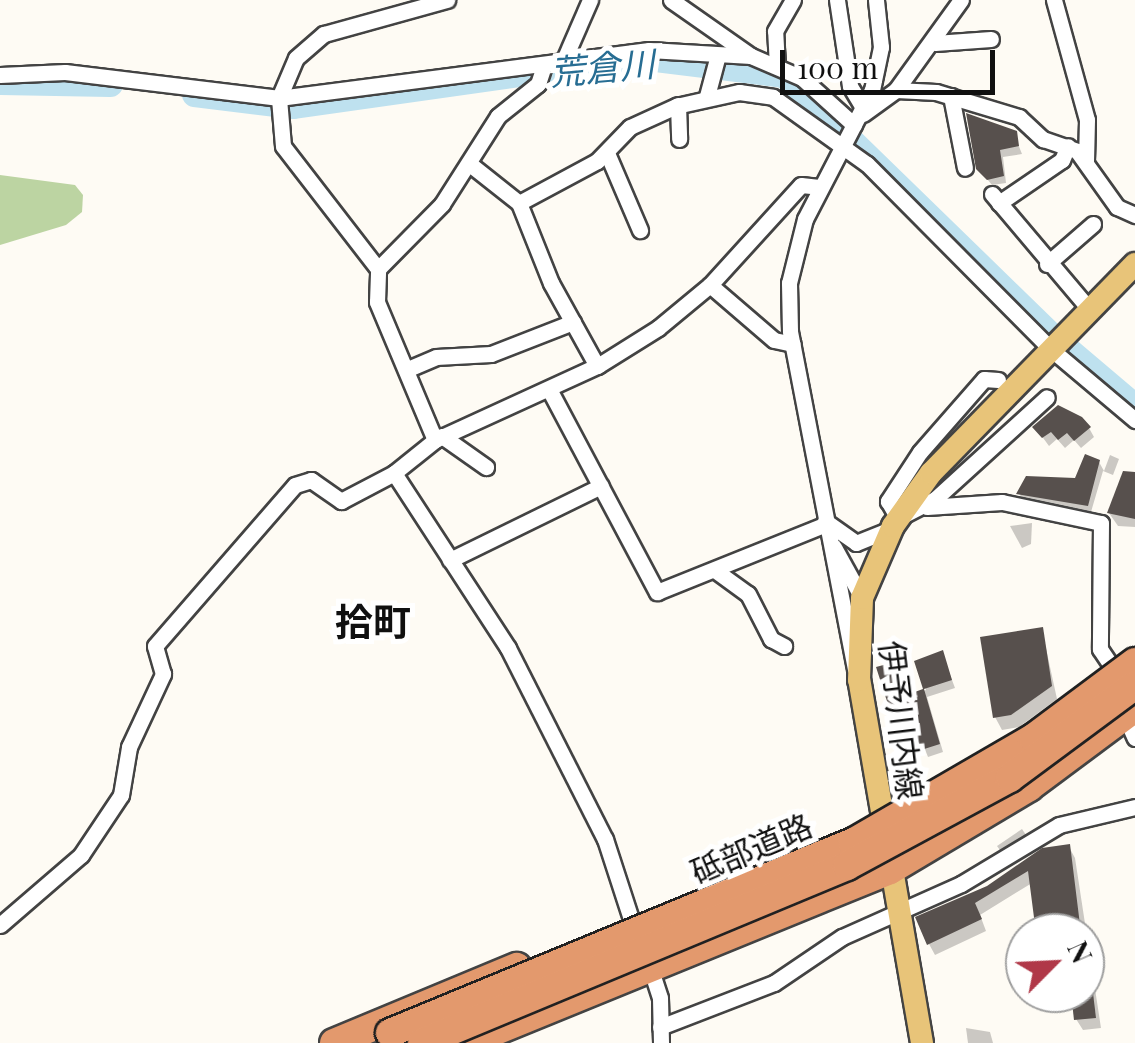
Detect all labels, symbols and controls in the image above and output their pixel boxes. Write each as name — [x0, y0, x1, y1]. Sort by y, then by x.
scale bar — [785, 30, 1000, 92]
water label: 荒倉川 — [548, 42, 656, 92]
text: 100 m — [797, 47, 878, 87]
district label: 拾町 — [335, 598, 411, 644]
street label: 伊予川内線 — [873, 638, 931, 802]
street label: 砥部道路 — [685, 805, 817, 891]
north arrow — [1005, 913, 1105, 1013]
text: N — [1060, 935, 1102, 968]

